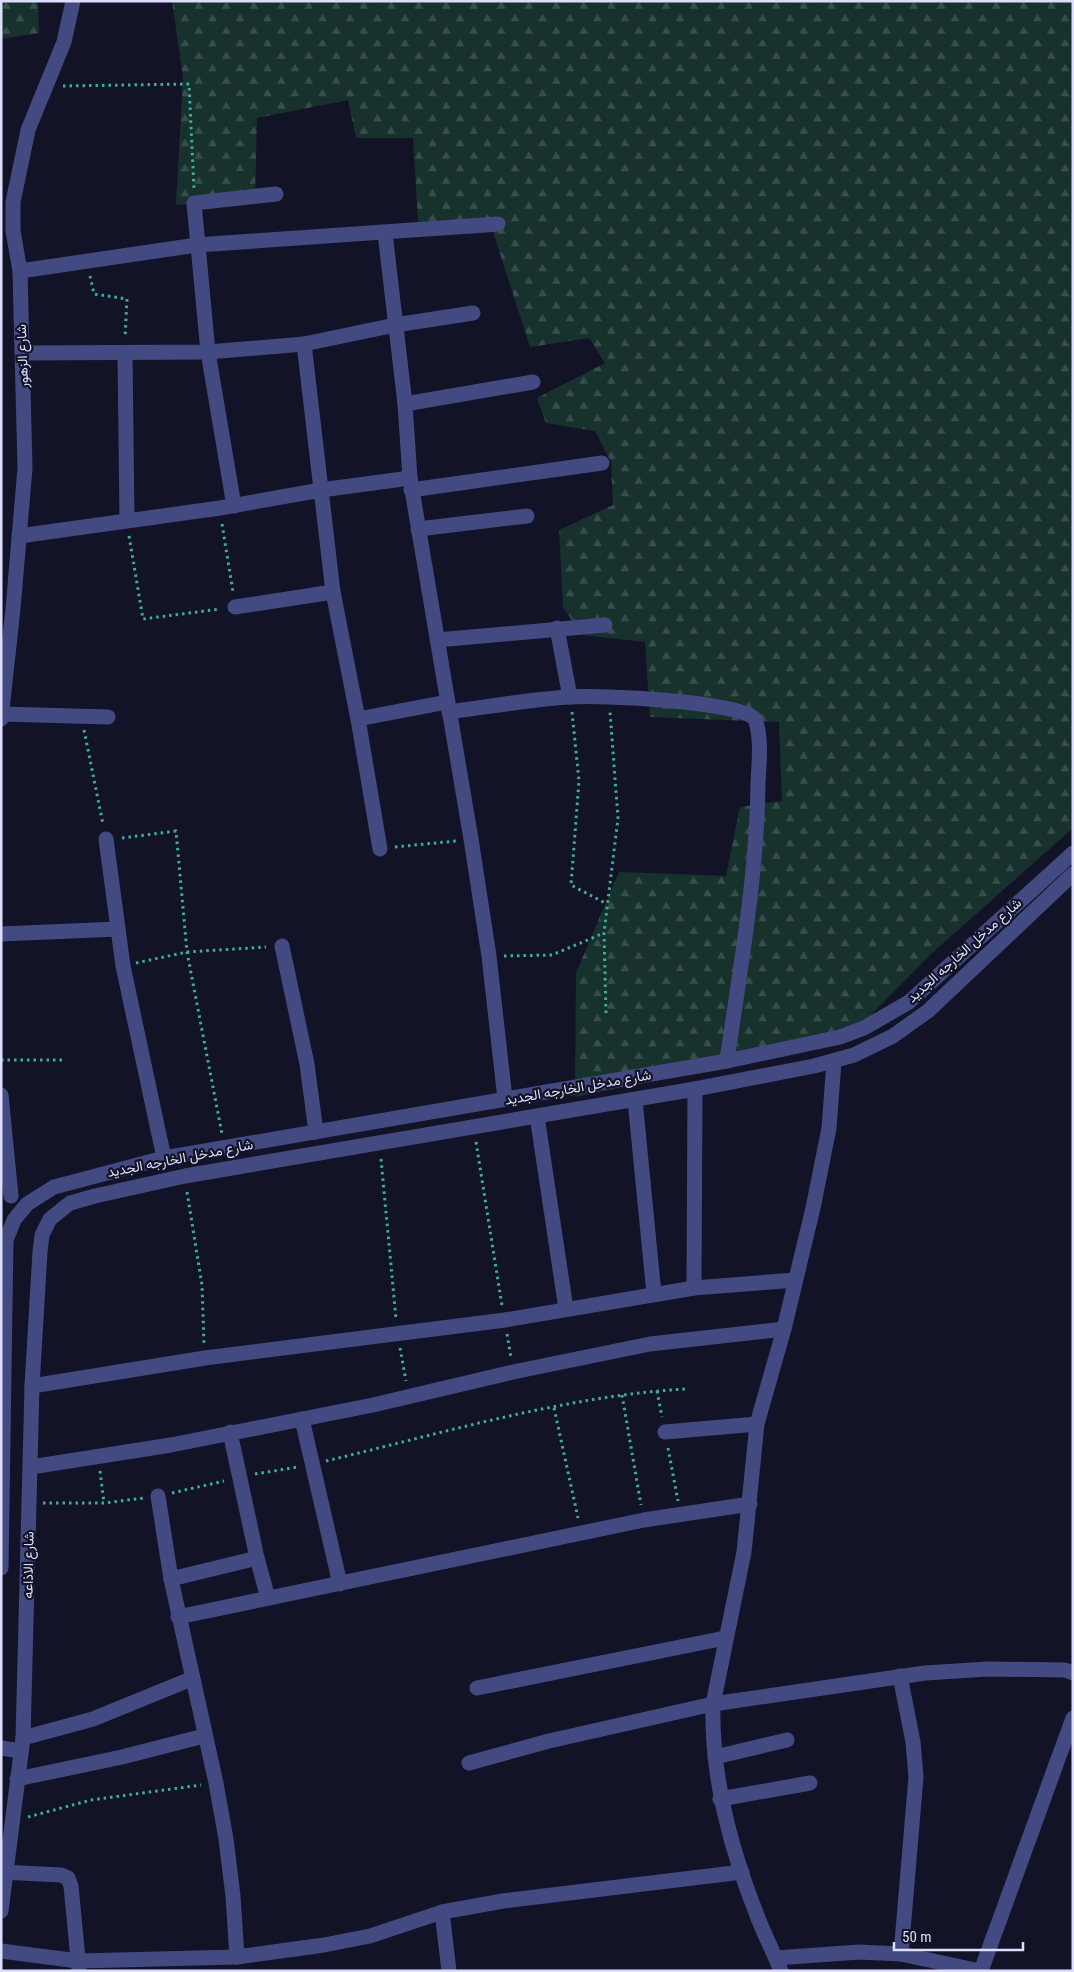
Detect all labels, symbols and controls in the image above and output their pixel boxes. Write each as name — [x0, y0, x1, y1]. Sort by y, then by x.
street label: شارع الزهور — [13, 324, 34, 389]
street label: شارع مدخل الخارجه الجديد — [904, 894, 1026, 1008]
street label: شارع مدخل الخارجه الجديد — [504, 1066, 653, 1111]
street label: شارع مدخل الخارجه الجديد — [106, 1136, 255, 1183]
street label: شارع الاذاعه — [19, 1531, 40, 1599]
scale bar — [894, 1920, 1023, 1952]
text: 50 m — [902, 1928, 932, 1946]

